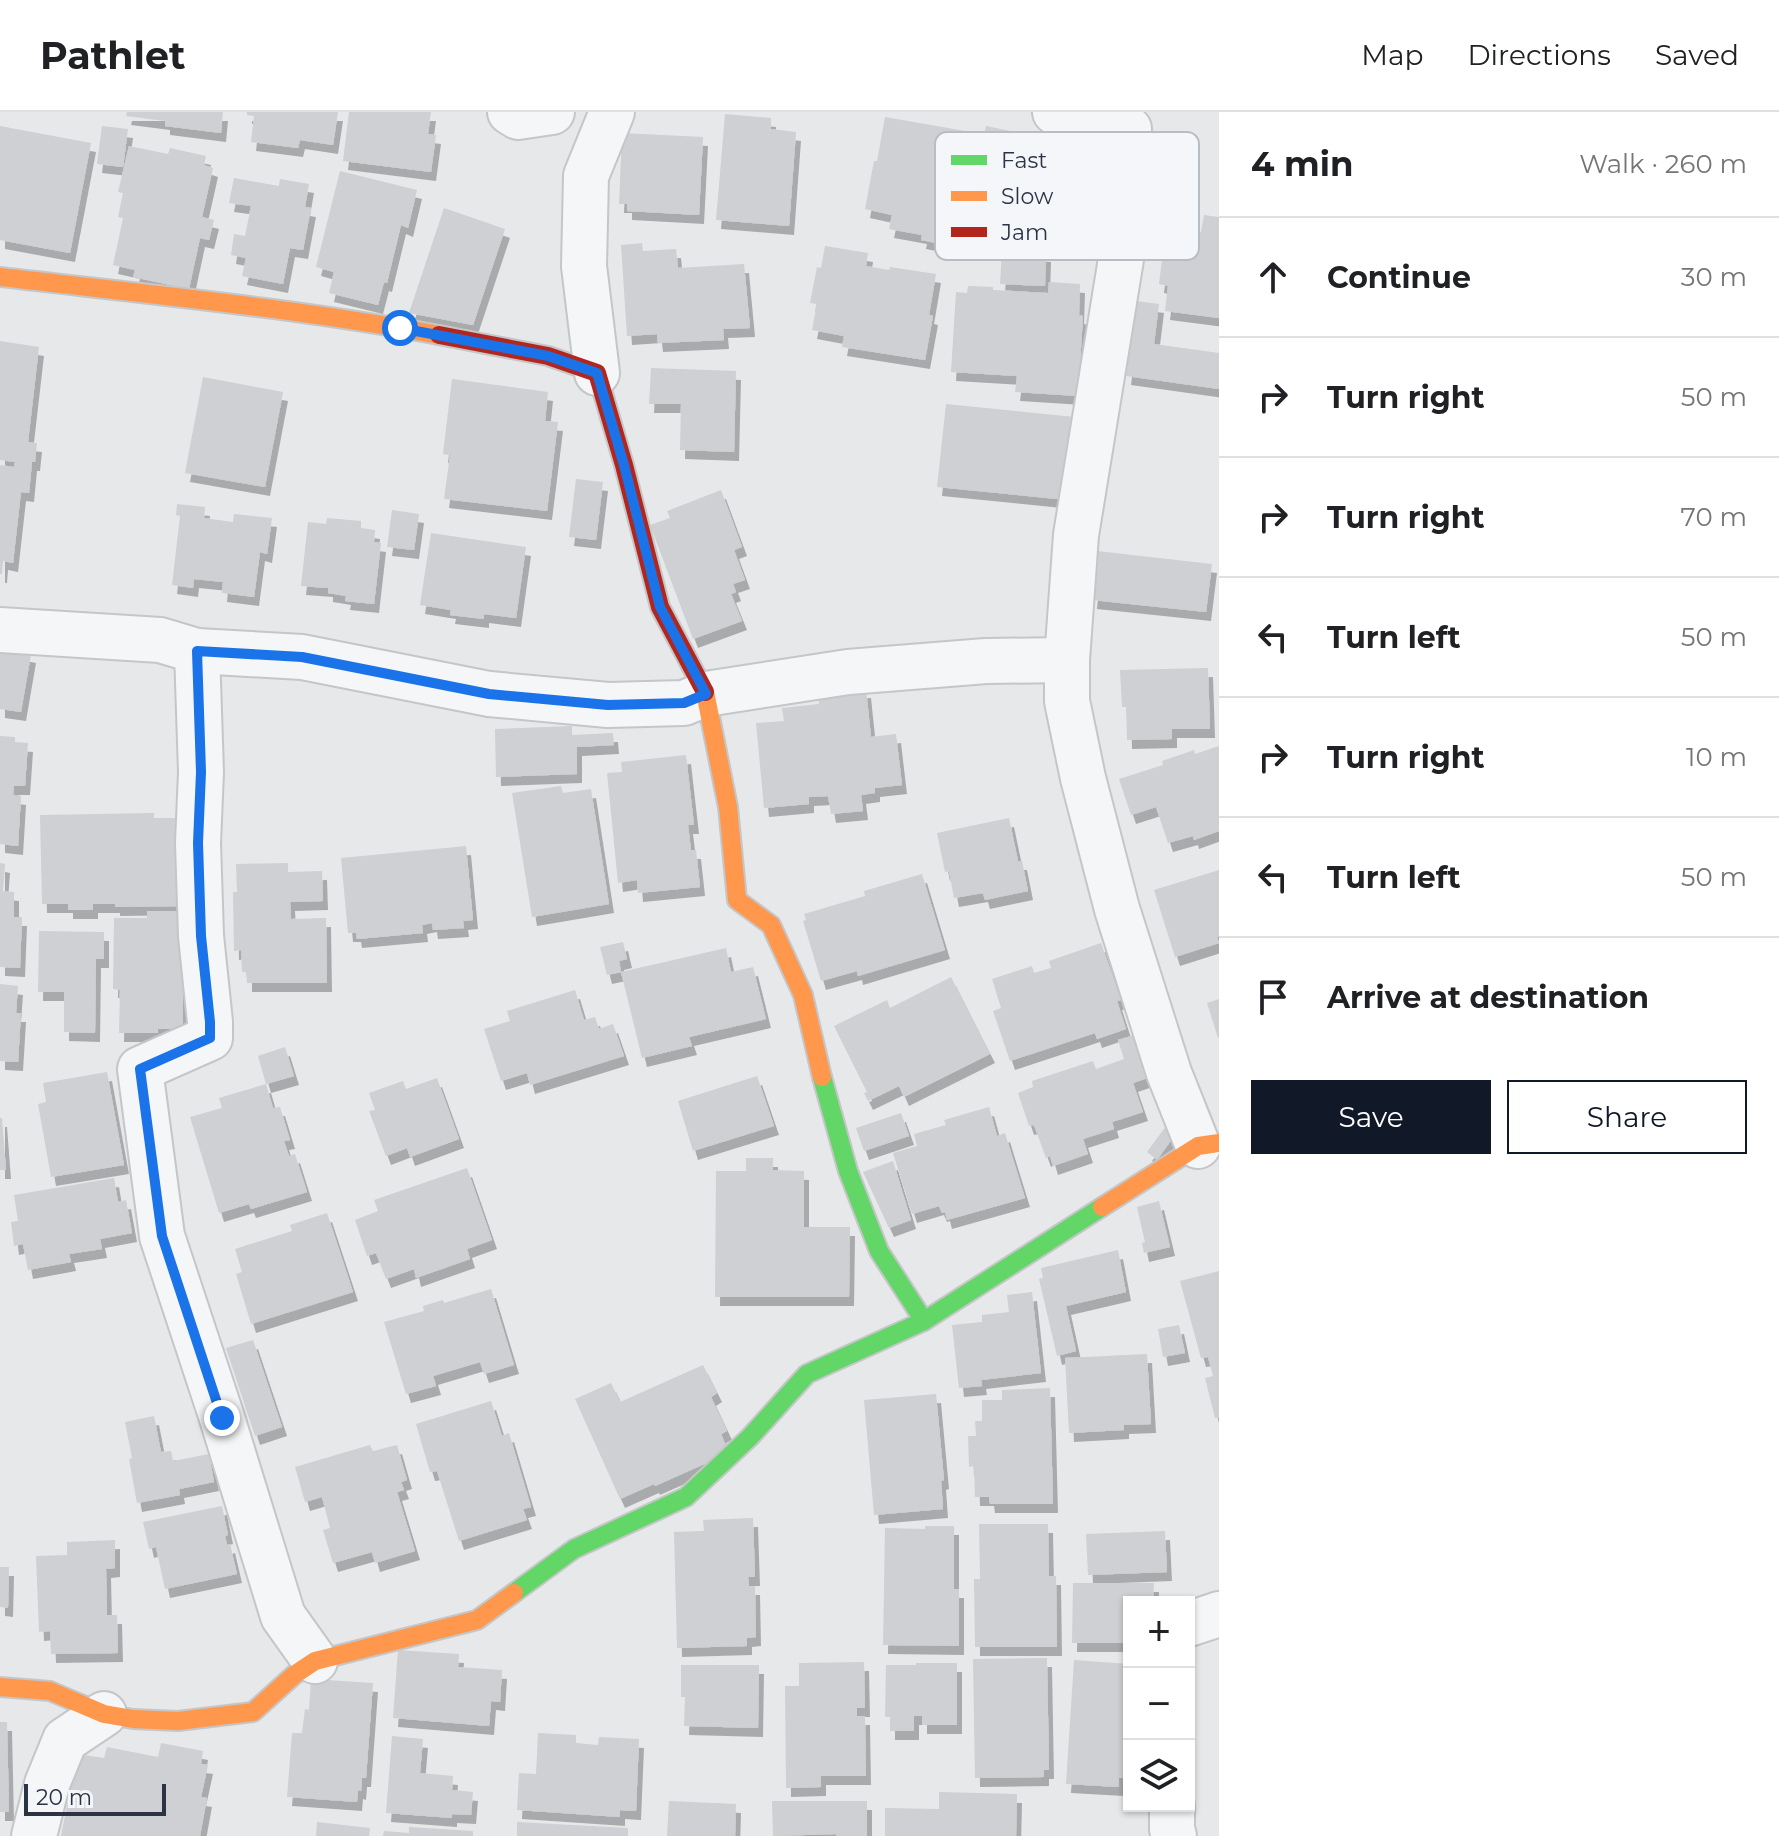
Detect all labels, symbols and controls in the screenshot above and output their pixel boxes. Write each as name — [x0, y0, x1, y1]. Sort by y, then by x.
text: Pathlet — [40, 32, 185, 79]
text: Map — [1361, 38, 1423, 72]
text: Directions — [1467, 38, 1611, 72]
text: Saved — [1655, 38, 1739, 72]
legend — [935, 132, 1199, 260]
text: 4 min — [1251, 143, 1353, 185]
text: Fast — [1001, 147, 1047, 174]
text: Walk · 260 m — [1579, 148, 1747, 180]
text: Slow — [1001, 183, 1054, 210]
text: Jam — [1000, 219, 1048, 246]
icon: ahead — [1251, 255, 1295, 299]
text: Continue — [1327, 259, 1471, 296]
text: 30 m — [1681, 261, 1747, 293]
route start — [382, 310, 418, 346]
icon: right — [1251, 375, 1295, 419]
text: Turn right — [1327, 379, 1484, 416]
text: 50 m — [1681, 381, 1747, 413]
icon: right — [1251, 495, 1295, 539]
text: Turn right — [1327, 499, 1484, 536]
text: 70 m — [1681, 501, 1747, 533]
icon: left — [1251, 615, 1295, 659]
text: Turn left — [1327, 619, 1460, 656]
text: 50 m — [1681, 621, 1747, 653]
icon: right — [1251, 735, 1295, 779]
text: Turn right — [1327, 739, 1484, 776]
text: 10 m — [1686, 741, 1747, 773]
icon: left — [1251, 855, 1295, 899]
text: Turn left — [1327, 859, 1460, 896]
text: 50 m — [1681, 861, 1747, 893]
icon: arrive — [1251, 975, 1295, 1019]
text: Arrive at destination — [1327, 979, 1649, 1016]
button: Save — [1251, 1080, 1491, 1154]
button: Share — [1507, 1080, 1747, 1154]
route end — [204, 1400, 240, 1436]
map controls — [1123, 1596, 1195, 1812]
button: + — [1123, 1596, 1195, 1668]
button: − — [1123, 1668, 1195, 1740]
button: layers — [1123, 1740, 1195, 1812]
scale bar — [24, 1780, 166, 1816]
text: 20 m — [36, 1784, 92, 1811]

